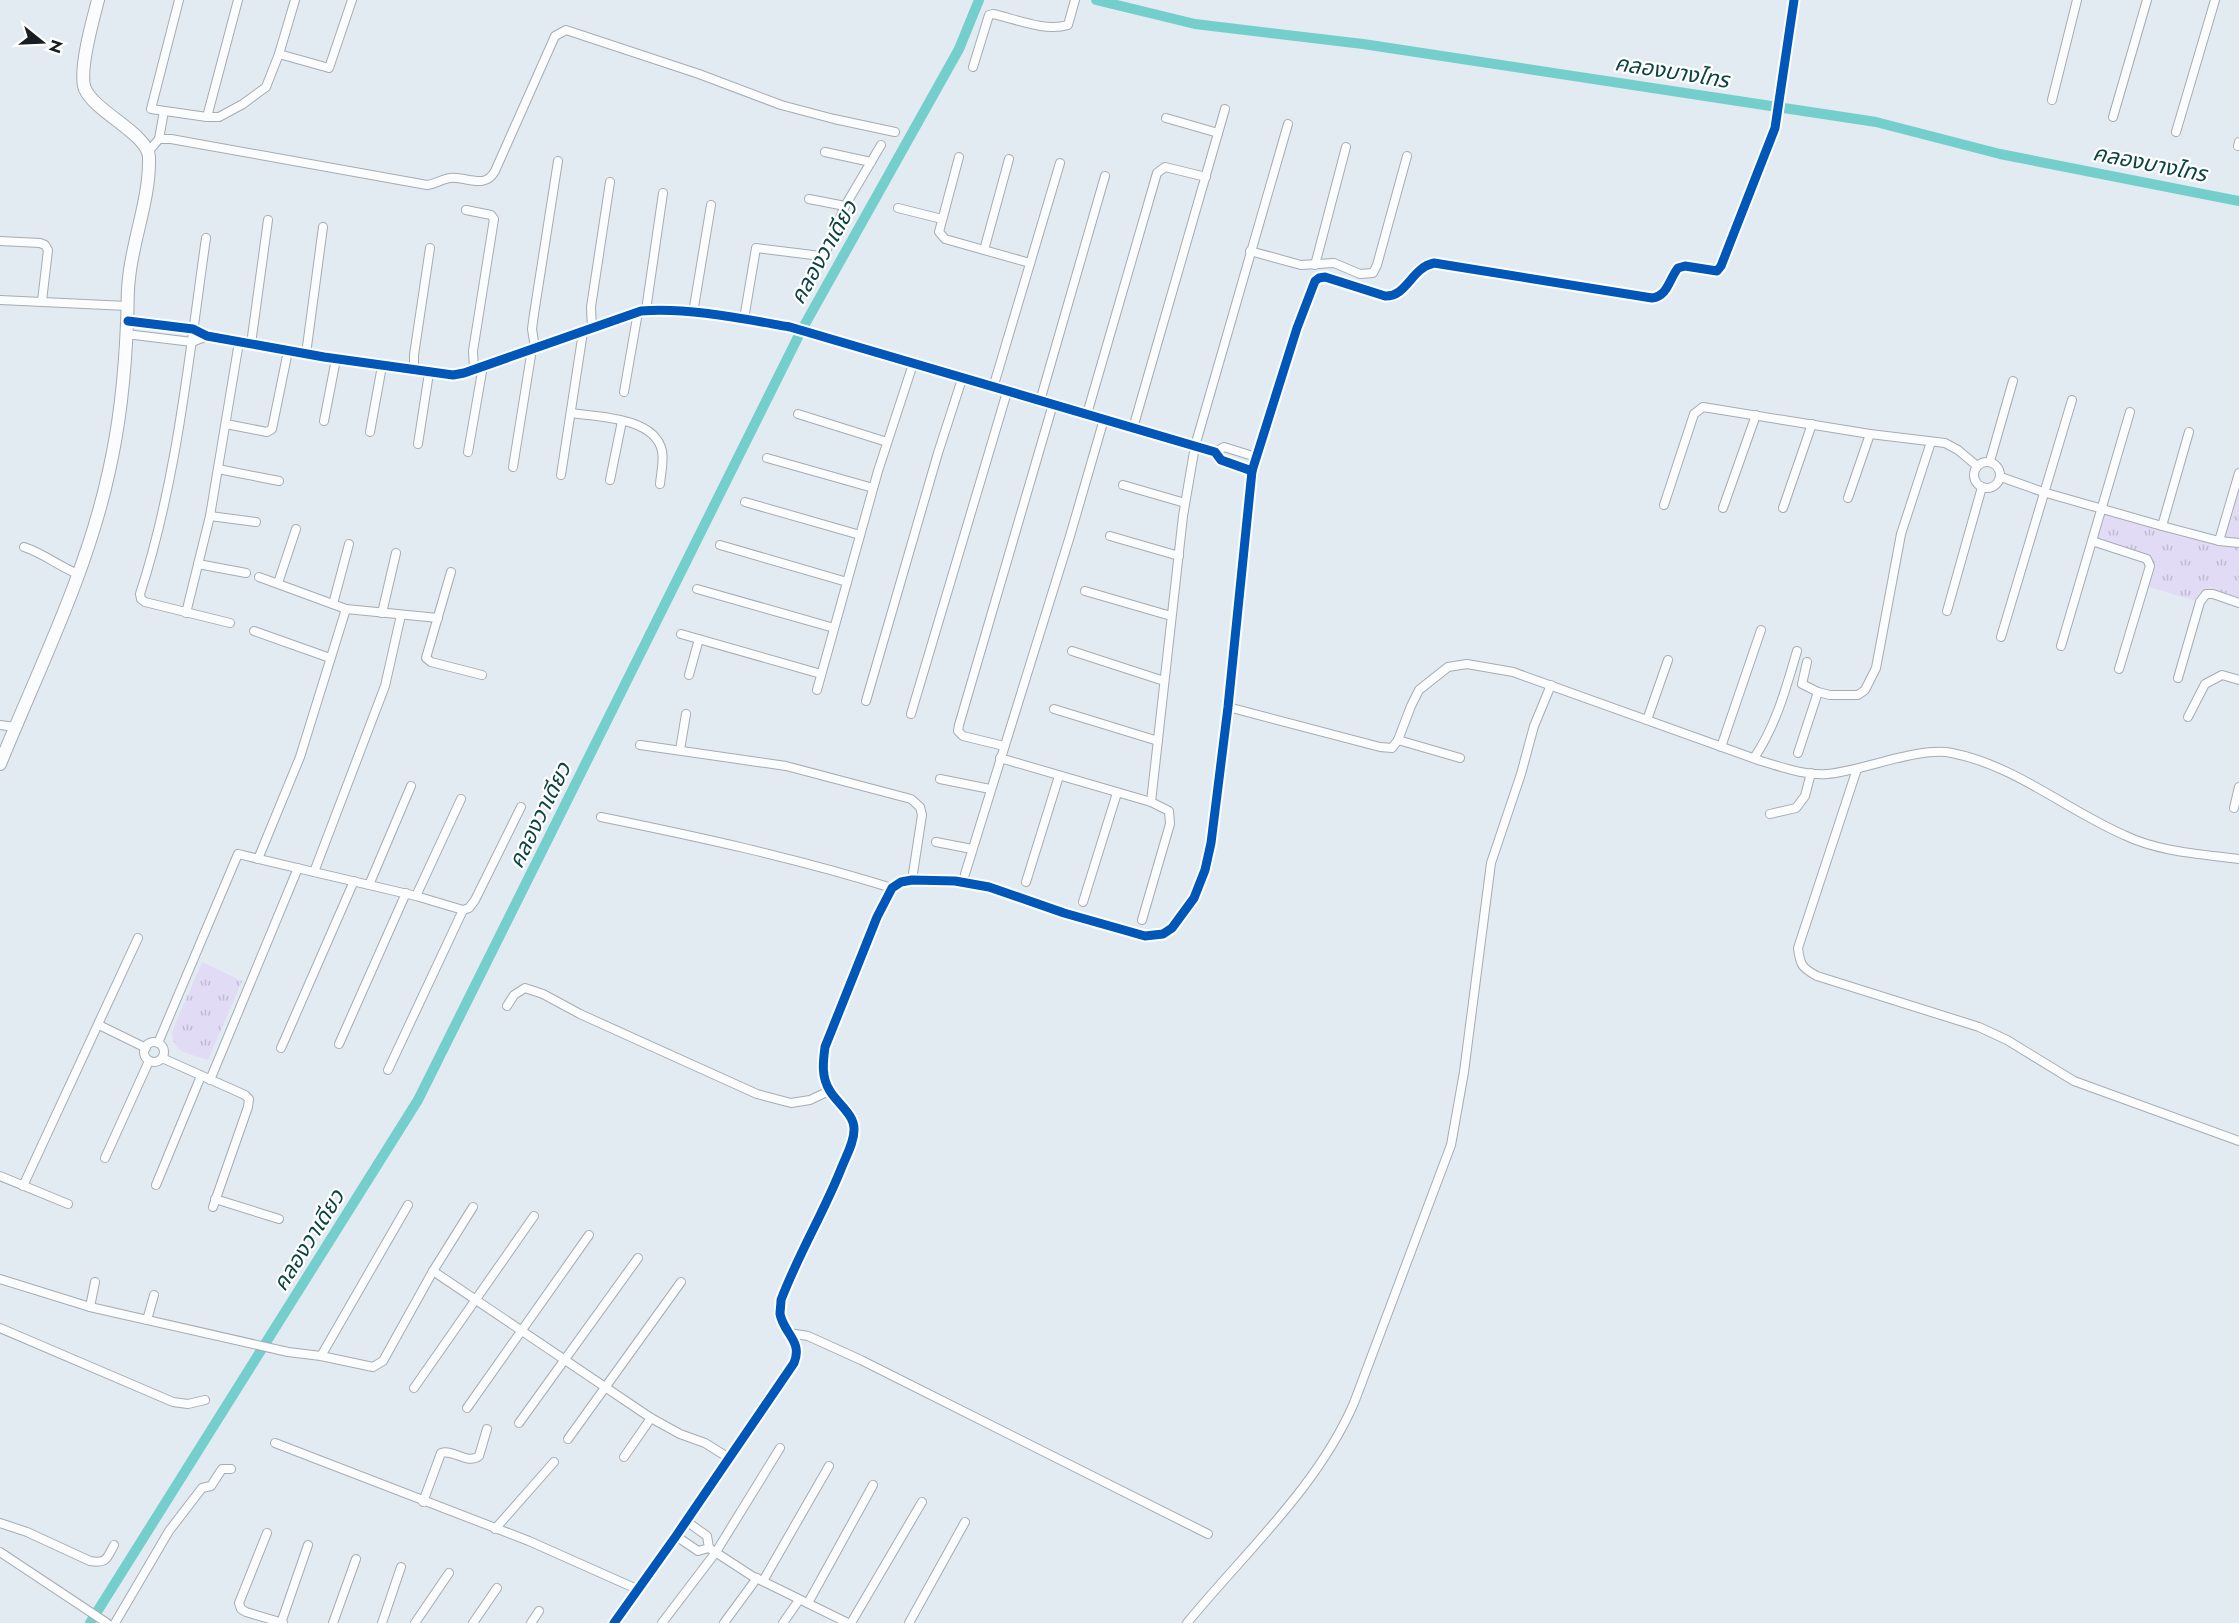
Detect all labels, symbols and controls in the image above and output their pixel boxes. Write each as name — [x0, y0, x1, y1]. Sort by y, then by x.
north arrow — [12, 12, 72, 72]
text: N — [43, 37, 69, 56]
water label: คลองบางไทร — [1613, 46, 1734, 96]
water label: คลองบางไทร — [2090, 136, 2212, 190]
water label: คลองวาเดียว — [781, 193, 865, 310]
water label: คลองวาเดียว — [500, 756, 579, 873]
water label: คลองวาเดียว — [264, 1182, 352, 1297]

